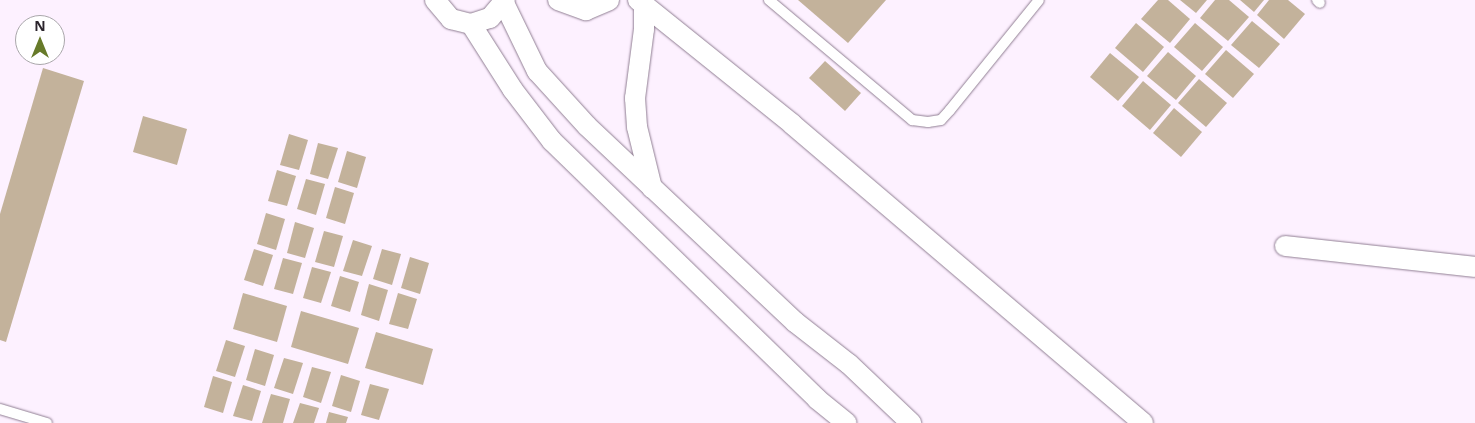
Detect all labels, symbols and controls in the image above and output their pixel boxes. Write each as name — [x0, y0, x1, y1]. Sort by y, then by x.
north arrow — [15, 15, 65, 65]
text: N — [34, 16, 46, 35]

